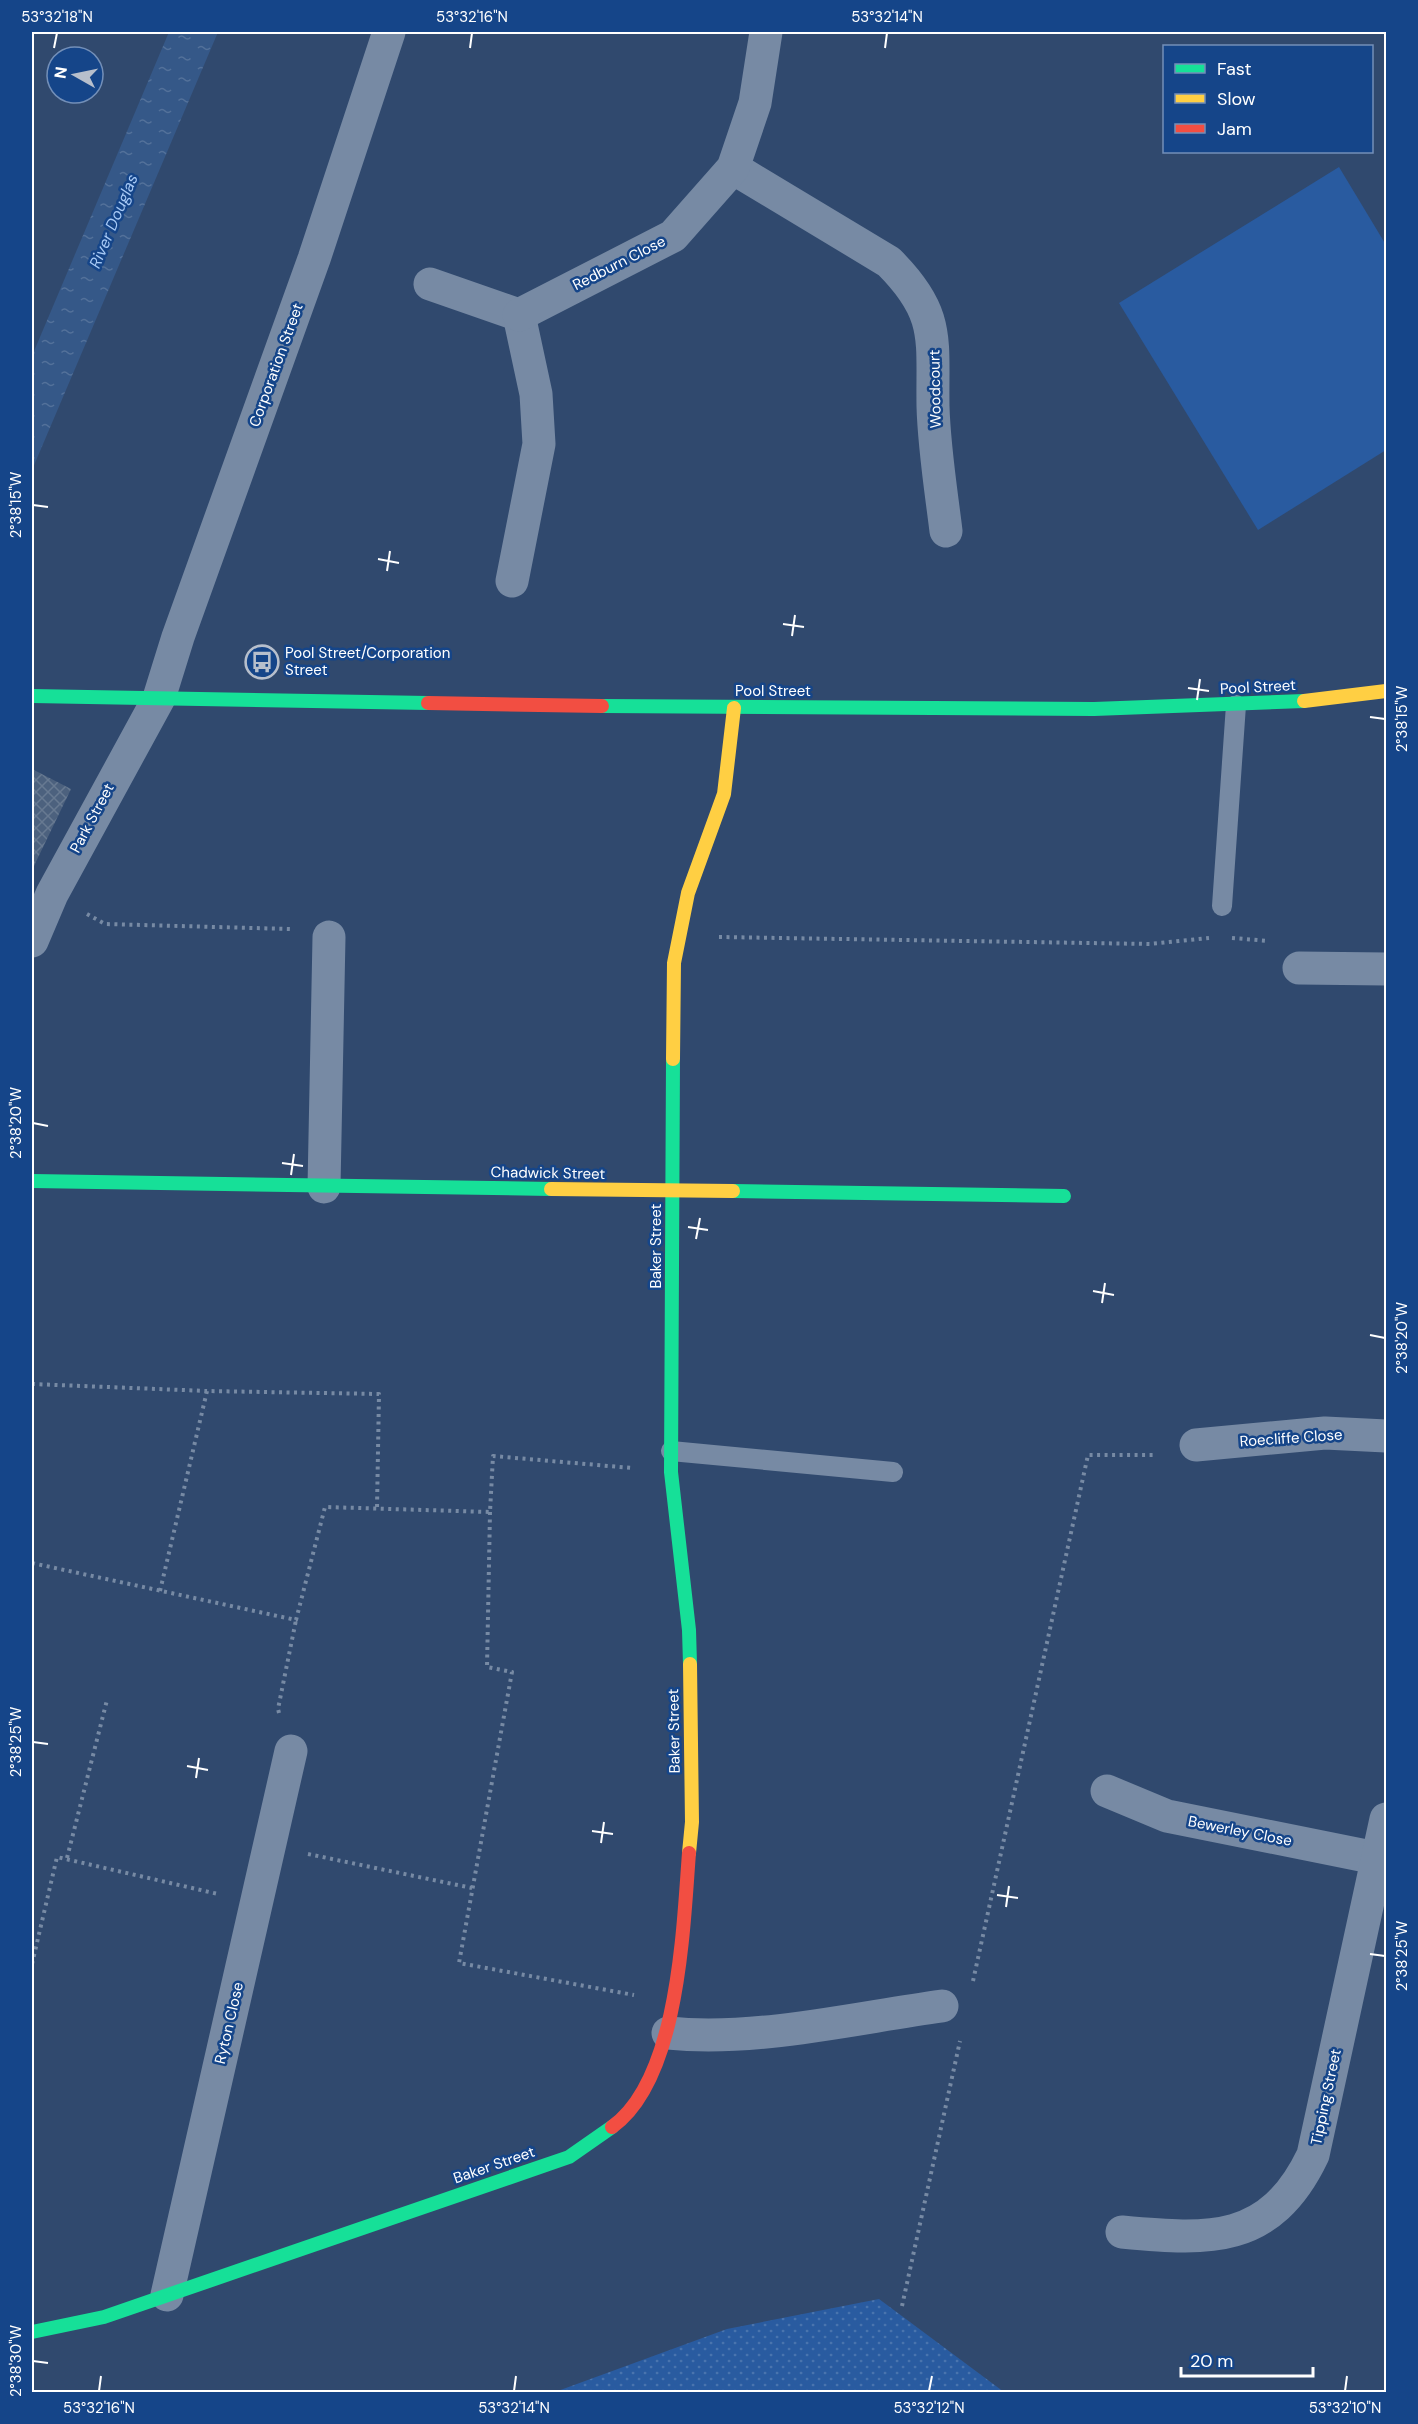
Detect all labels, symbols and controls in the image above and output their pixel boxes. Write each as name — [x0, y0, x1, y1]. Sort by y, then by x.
text: 53°32'18"N — [21, 7, 93, 27]
text: 53°32'16"N — [436, 7, 508, 27]
text: 53°32'14"N — [851, 7, 923, 27]
north arrow — [45, 45, 105, 105]
legend — [1163, 45, 1373, 153]
text: Fast — [1217, 57, 1252, 81]
text: N — [49, 65, 72, 80]
text: Slow — [1217, 87, 1256, 111]
text: Jam — [1217, 117, 1252, 141]
water label: River Douglas — [84, 171, 143, 272]
street label: Redburn Close — [569, 231, 669, 295]
street label: Corporation Street — [244, 300, 308, 430]
street label: Woodcourt — [924, 349, 946, 428]
text: 2°38'15"W — [6, 471, 26, 538]
place label: Pool Street/Corporation Street — [285, 643, 450, 680]
bus stop icon: Pool Street/Corporation Street — [244, 644, 280, 680]
street label: Pool Street — [1220, 675, 1297, 699]
street label: Pool Street — [735, 681, 811, 701]
text: 2°38'15"W — [1392, 685, 1412, 752]
street label: Park Street — [65, 780, 119, 856]
text: 2°38'20"W — [6, 1087, 26, 1159]
street label: Chadwick Street — [491, 1162, 606, 1184]
street label: Baker Street — [646, 1203, 666, 1288]
text: 2°38'20"W — [1392, 1302, 1412, 1374]
street label: Roecliffe Close — [1239, 1424, 1343, 1452]
street label: Baker Street — [663, 1688, 685, 1774]
text: 2°38'25"W — [6, 1706, 26, 1777]
street label: Bewerley Close — [1186, 1811, 1294, 1851]
text: 2°38'25"W — [1392, 1920, 1412, 1991]
street label: Ryton Close — [210, 1980, 248, 2066]
street label: Tipping Street — [1306, 2047, 1346, 2147]
street label: Baker Street — [451, 2142, 537, 2188]
text: 2°38'30"W — [6, 2324, 26, 2397]
scale bar — [1181, 2340, 1313, 2378]
text: 20 m — [1190, 2349, 1233, 2373]
text: 53°32'16"N — [63, 2398, 135, 2418]
text: 53°32'14"N — [478, 2398, 550, 2418]
text: 53°32'12"N — [893, 2398, 965, 2418]
text: 53°32'10"N — [1309, 2398, 1381, 2418]

